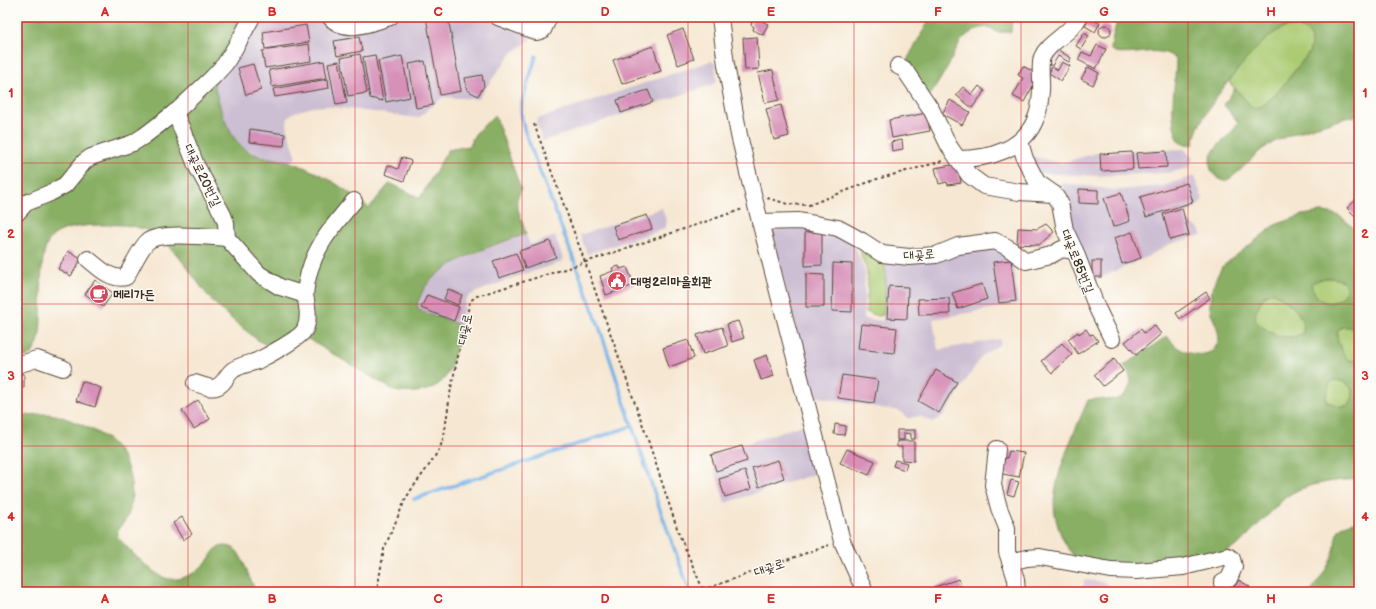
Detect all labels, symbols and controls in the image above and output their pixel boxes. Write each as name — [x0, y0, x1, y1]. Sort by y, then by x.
text: A — [100, 4, 109, 20]
text: B — [267, 4, 277, 20]
text: C — [433, 4, 443, 20]
text: D — [600, 4, 610, 20]
text: E — [767, 4, 776, 20]
text: F — [934, 4, 942, 20]
text: G — [1099, 4, 1109, 20]
text: H — [1266, 4, 1276, 20]
text: 1 — [8, 85, 14, 101]
text: 1 — [1362, 85, 1368, 101]
street label: 대곶로20번길 — [180, 142, 224, 209]
text: 2 — [7, 226, 15, 242]
text: 2 — [1361, 226, 1369, 242]
street label: 대곶로85번길 — [1057, 227, 1097, 296]
street label: 대곶로 — [903, 246, 935, 264]
public building icon: 대명2리마을회관 — [606, 270, 628, 292]
place label: 대명2리마을회관 — [630, 274, 713, 290]
cafe icon: 메리가든 — [88, 283, 110, 305]
place label: 메리가든 — [113, 287, 155, 303]
street label: 대곶로 — [454, 312, 476, 346]
text: 3 — [7, 368, 15, 384]
text: 3 — [1361, 368, 1369, 384]
text: 4 — [7, 509, 15, 525]
text: 4 — [1361, 509, 1369, 525]
street label: 대곶로 — [752, 555, 787, 581]
text: A — [100, 591, 109, 607]
text: B — [267, 591, 277, 607]
text: C — [433, 591, 443, 607]
text: D — [600, 591, 610, 607]
text: E — [767, 591, 776, 607]
text: F — [934, 591, 942, 607]
text: G — [1099, 591, 1109, 607]
text: H — [1266, 591, 1276, 607]

